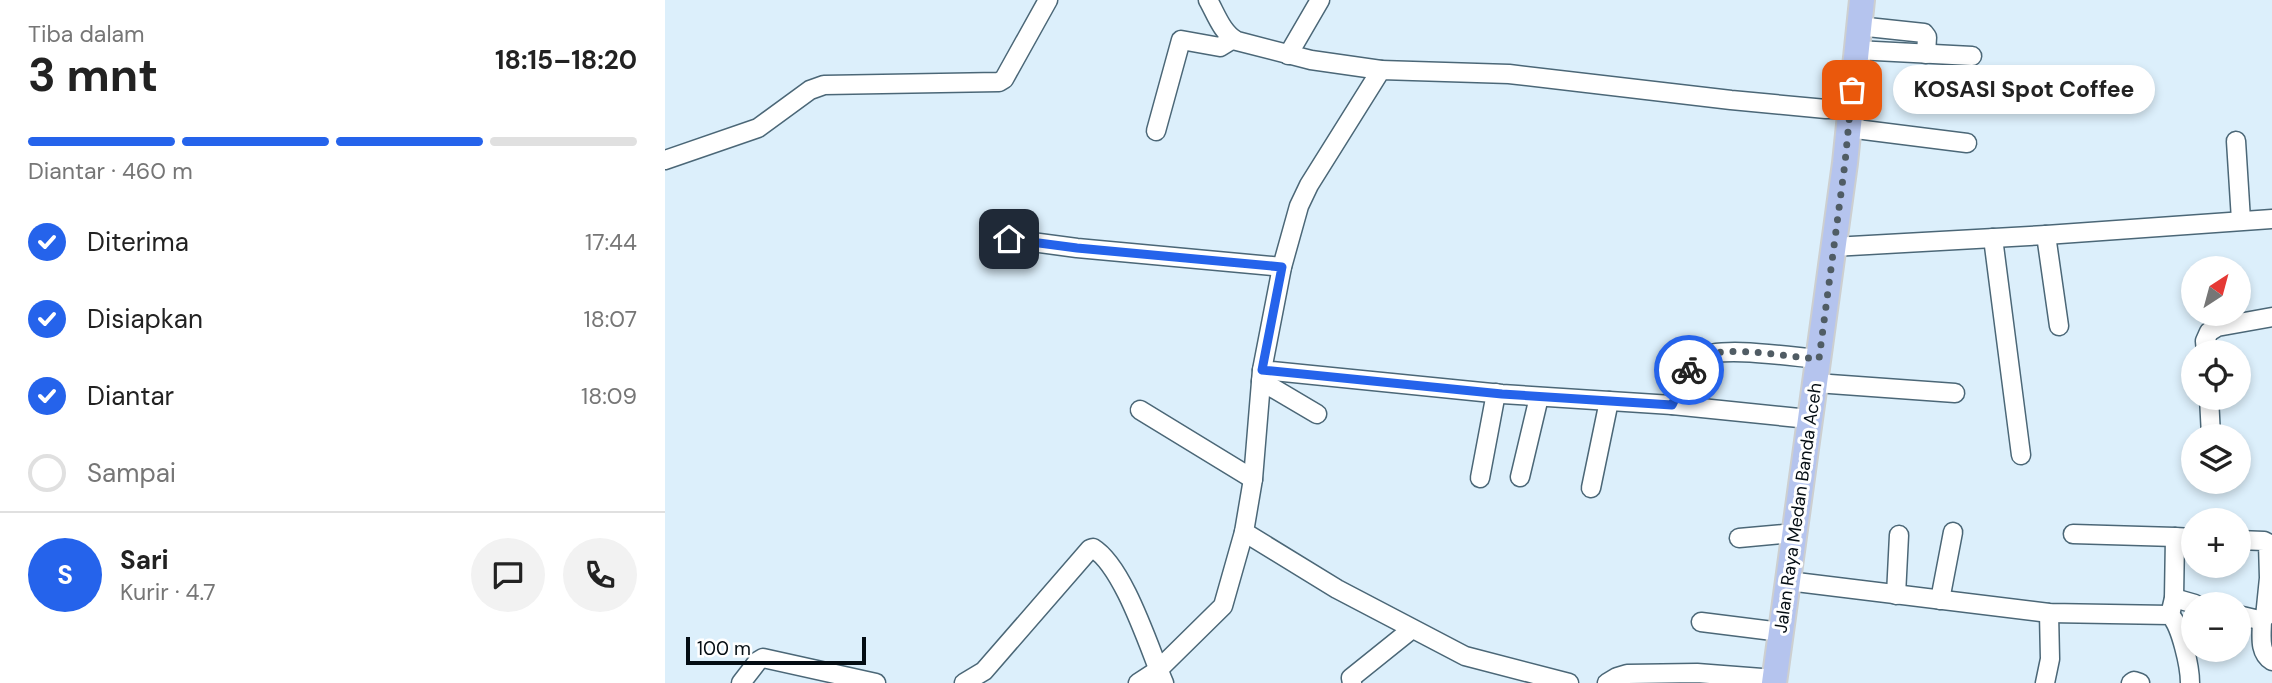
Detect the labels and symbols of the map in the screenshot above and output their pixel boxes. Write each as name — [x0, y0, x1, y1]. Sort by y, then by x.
pin — [1822, 60, 1882, 120]
callout: KOSASI Spot Coffee — [1894, 66, 2157, 114]
pin — [979, 209, 1039, 269]
north arrow — [2181, 256, 2251, 326]
courier — [1654, 335, 1724, 405]
street label: Jalan Raya Medan Banda Aceh — [1769, 381, 1827, 635]
scale bar — [686, 634, 866, 666]

